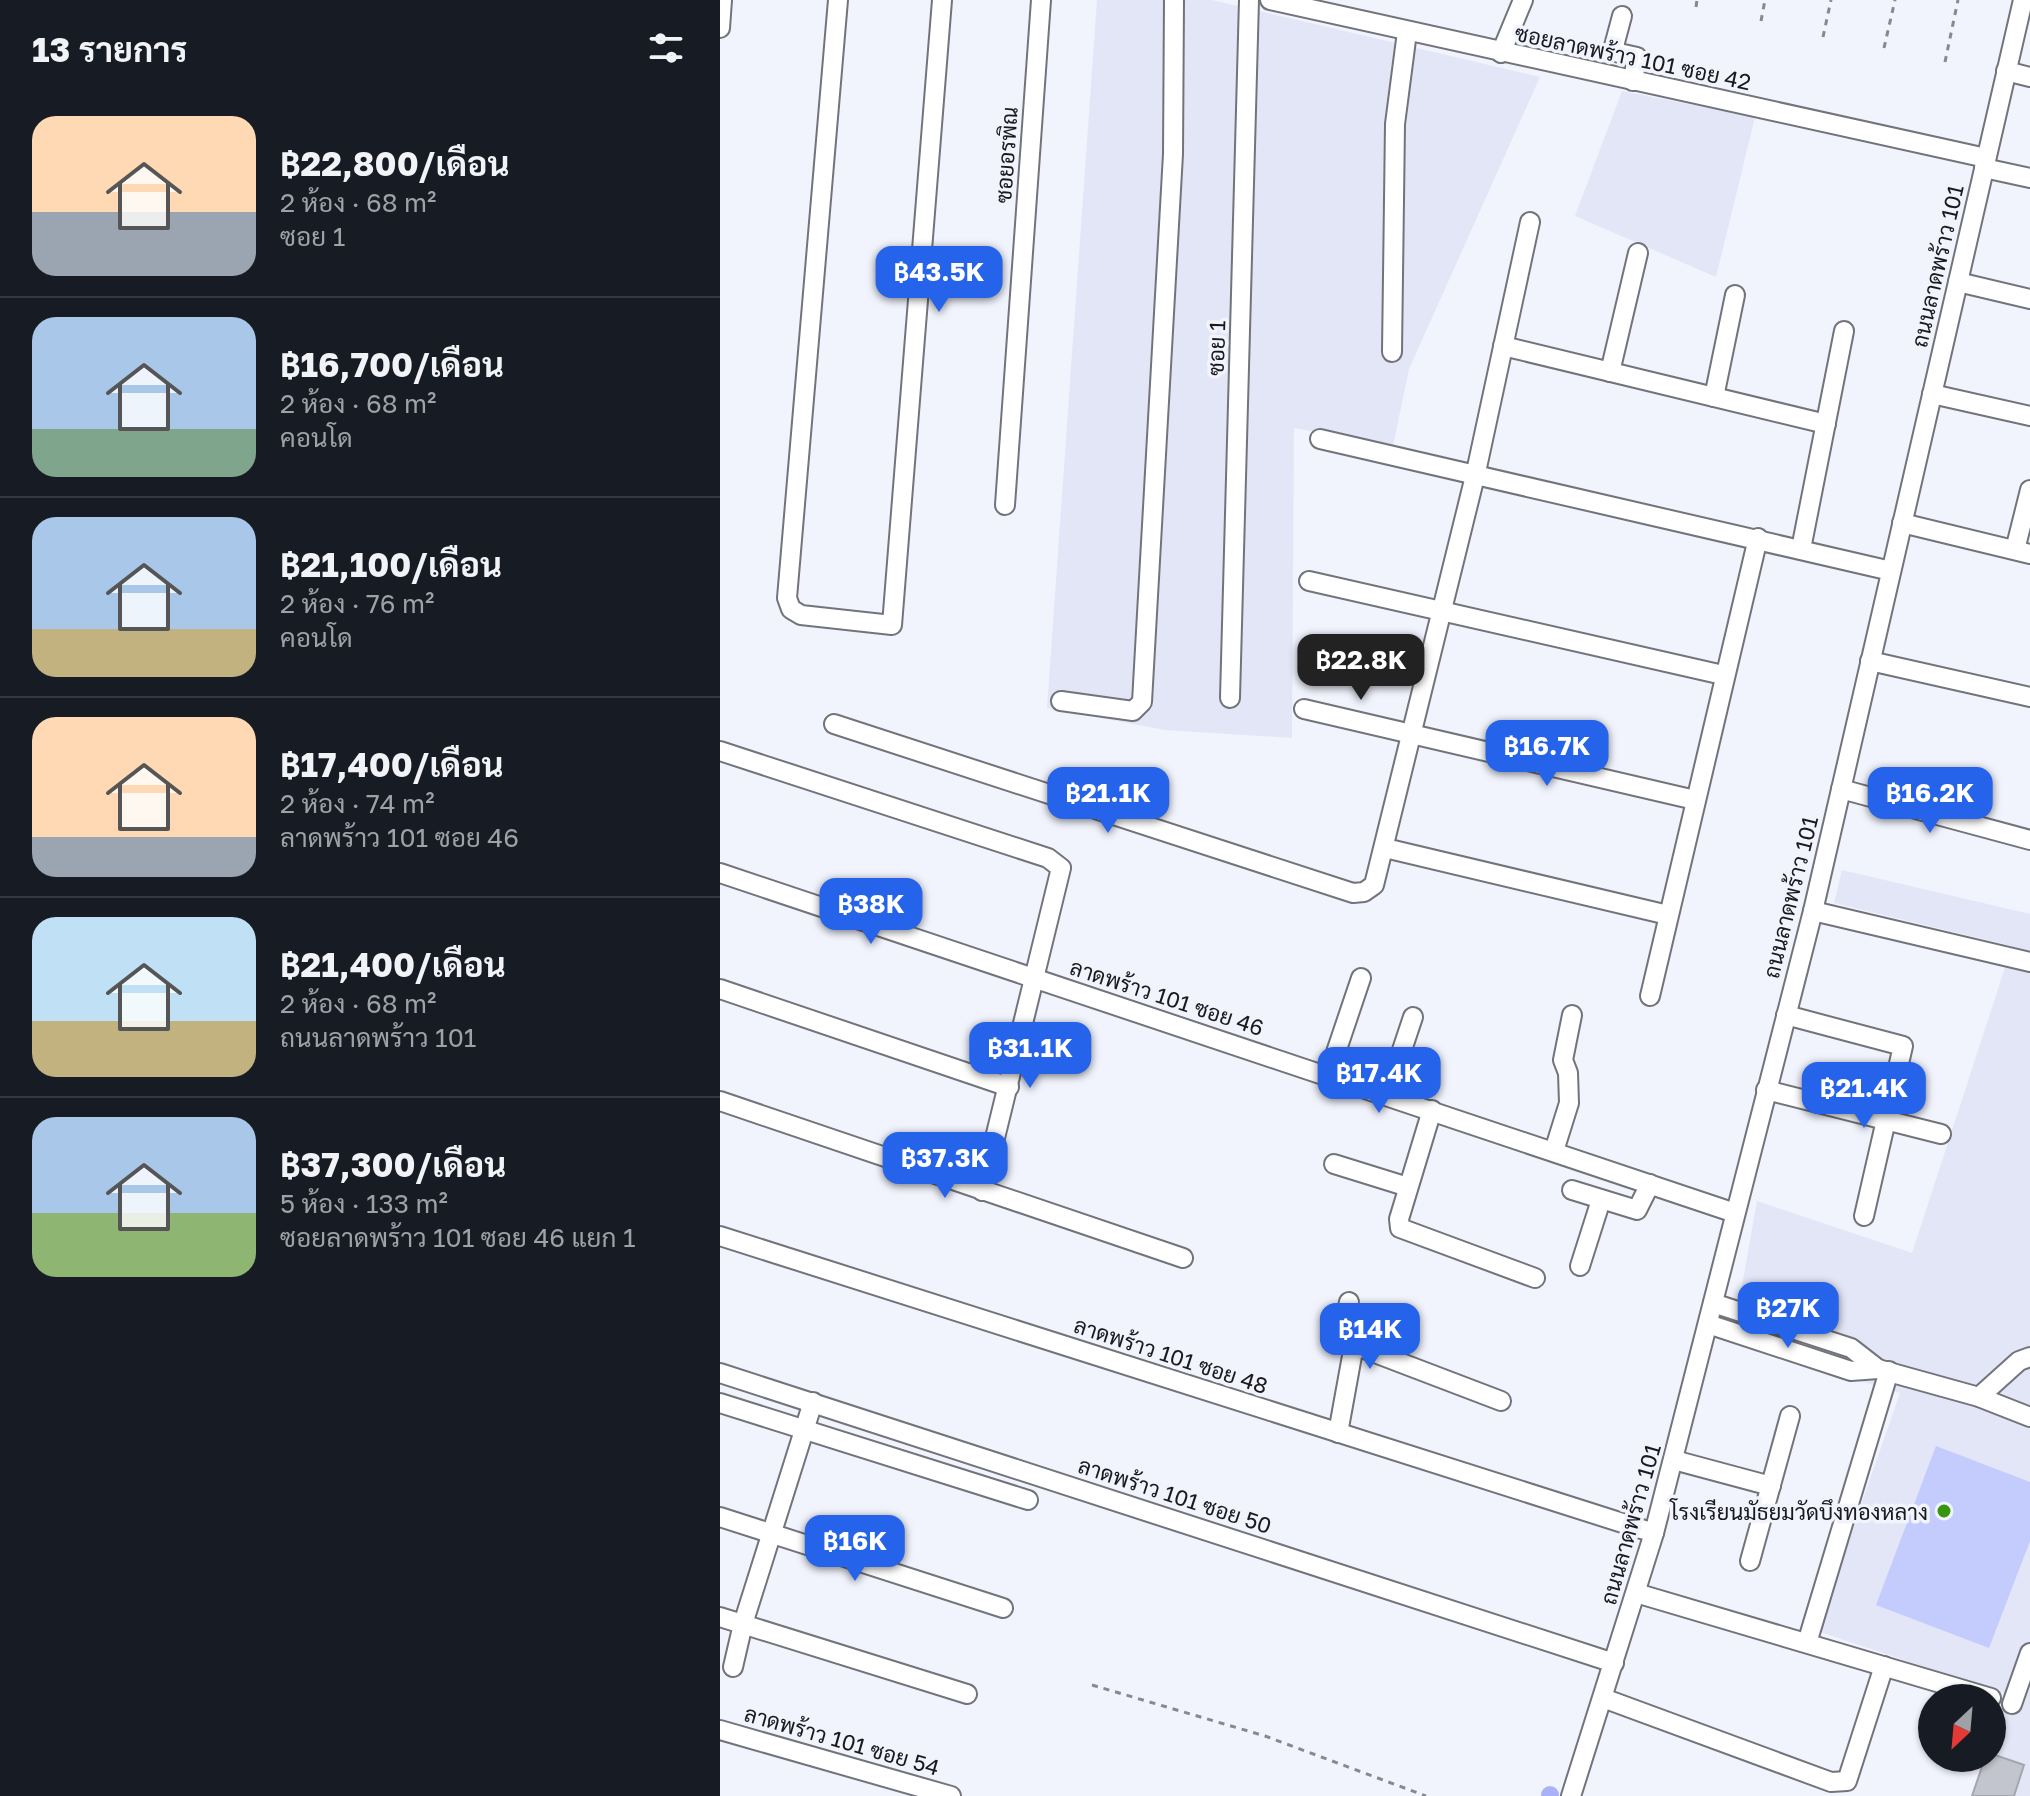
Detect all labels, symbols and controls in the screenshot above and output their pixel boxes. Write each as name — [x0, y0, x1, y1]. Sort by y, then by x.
street label: ซอยลาดพร้าว 101 ซอย 42 — [1513, 19, 1753, 95]
icon: filters — [644, 26, 688, 70]
text: 13 รายการ — [32, 29, 188, 69]
street label: ซอยอรพิณ — [989, 106, 1023, 204]
text: ฿22,800/เดือน — [280, 143, 510, 183]
icon: home — [96, 148, 192, 244]
street label: ถนนลาดพร้าว 101 — [1905, 182, 1969, 350]
text: 2 ห้อง · 68 m² — [280, 187, 436, 218]
text: ซอย 1 — [280, 221, 345, 252]
pin: ฿43.5K — [874, 246, 1004, 314]
text: ฿43.5K — [894, 256, 984, 287]
street label: ซอย 1 — [1202, 320, 1230, 376]
text: ฿16,700/เดือน — [280, 344, 504, 384]
icon: home — [96, 349, 192, 445]
text: 2 ห้อง · 68 m² — [280, 388, 436, 419]
text: คอนโด — [280, 422, 353, 453]
text: ฿21,100/เดือน — [280, 544, 502, 584]
icon: home — [96, 549, 192, 645]
text: 2 ห้อง · 76 m² — [280, 588, 434, 619]
text: คอนโด — [280, 622, 353, 653]
pin: ฿22.8K — [1296, 634, 1426, 702]
text: ฿22.8K — [1315, 644, 1407, 675]
pin: ฿16.7K — [1482, 720, 1612, 788]
text: ฿16.7K — [1504, 730, 1590, 761]
text: ฿17,400/เดือน — [280, 744, 504, 784]
icon: home — [96, 749, 192, 845]
pin: ฿21.1K — [1043, 767, 1173, 835]
pin: ฿16.2K — [1865, 767, 1995, 835]
text: ฿21.1K — [1065, 777, 1151, 808]
text: ฿16.2K — [1886, 777, 1974, 808]
text: 2 ห้อง · 74 m² — [280, 788, 435, 819]
street label: ถนนลาดพร้าว 101 — [1757, 813, 1823, 981]
text: ลาดพร้าว 101 ซอย 46 — [280, 822, 519, 853]
pin: ฿38K — [824, 878, 918, 946]
text: ฿38K — [837, 888, 905, 919]
text: ฿21,400/เดือน — [280, 944, 506, 984]
icon: home — [96, 949, 192, 1045]
street label: ลาดพร้าว 101 ซอย 46 — [1067, 953, 1267, 1041]
text: 2 ห้อง · 68 m² — [280, 988, 436, 1019]
text: ถนนลาดพร้าว 101 — [280, 1022, 476, 1053]
pin: ฿31.1K — [965, 1022, 1095, 1090]
text: ฿31.1K — [987, 1032, 1073, 1063]
pin: ฿17.4K — [1314, 1047, 1444, 1115]
text: ฿17.4K — [1336, 1057, 1422, 1088]
pin: ฿21.4K — [1799, 1062, 1929, 1130]
text: ฿21.4K — [1820, 1072, 1908, 1103]
pin: ฿37.3K — [880, 1132, 1010, 1200]
text: ฿37.3K — [901, 1142, 989, 1173]
text: ฿37,300/เดือน — [280, 1144, 506, 1184]
icon: home — [96, 1149, 192, 1245]
text: 5 ห้อง · 133 m² — [280, 1188, 448, 1219]
text: ซอยลาดพร้าว 101 ซอย 46 แยก 1 — [280, 1222, 636, 1253]
pin: ฿27K — [1741, 1282, 1835, 1350]
text: ฿27K — [1756, 1292, 1820, 1323]
pin: ฿14K — [1323, 1303, 1417, 1371]
street label: ลาดพร้าว 101 ซอย 48 — [1071, 1311, 1271, 1399]
text: ฿14K — [1338, 1313, 1402, 1344]
street label: ถนนลาดพร้าว 101 — [1594, 1440, 1666, 1608]
street label: ลาดพร้าว 101 ซอย 50 — [1075, 1451, 1275, 1539]
place label: โรงเรียนมัธยมวัดบึงทองหลาง — [1669, 1498, 1928, 1525]
marker: โรงเรียนมัธยมวัดบึงทองหลาง — [1935, 1502, 1953, 1520]
pin: ฿16K — [808, 1515, 902, 1583]
text: ฿16K — [823, 1525, 887, 1556]
north arrow — [1918, 1684, 2006, 1772]
map controls — [1918, 1684, 2006, 1772]
street label: ลาดพร้าว 101 ซอย 54 — [741, 1699, 943, 1781]

